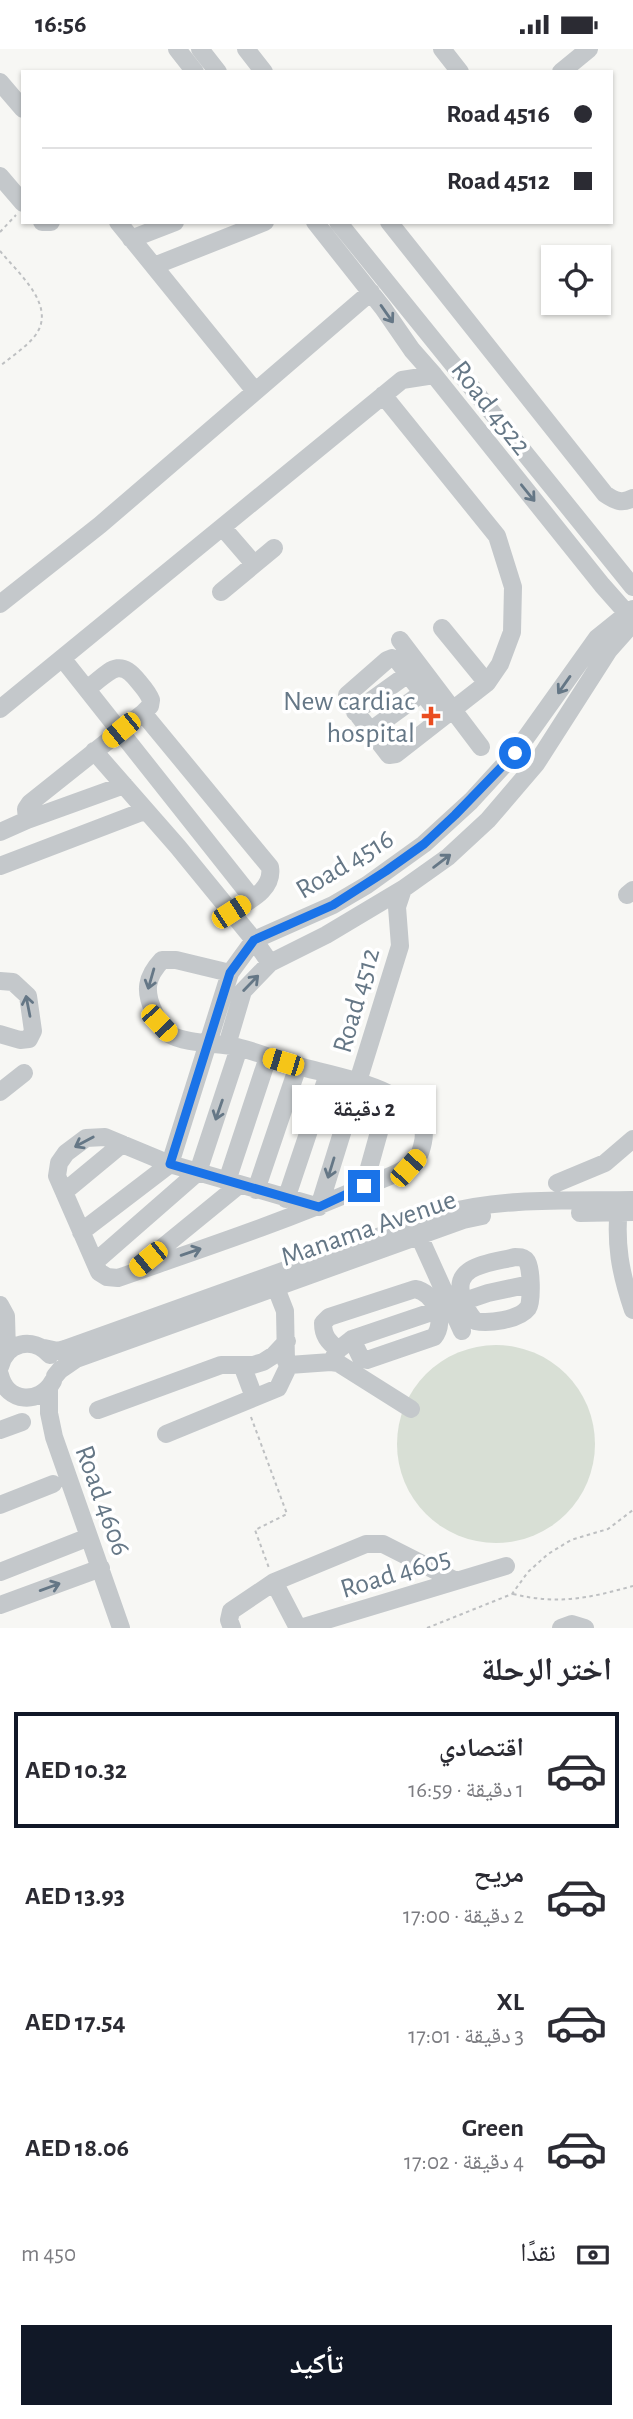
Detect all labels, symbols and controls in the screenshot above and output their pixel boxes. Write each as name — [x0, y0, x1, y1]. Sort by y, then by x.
text: 16:56 — [35, 11, 87, 37]
text: Road 4516 — [446, 101, 550, 127]
text: Road 4512 — [447, 168, 550, 194]
map controls — [541, 245, 611, 315]
button: locate — [541, 245, 611, 315]
one-way arrow — [380, 304, 394, 324]
street label: Road 4522 — [445, 356, 536, 461]
one-way arrow — [520, 484, 535, 502]
one-way arrow — [557, 675, 571, 694]
place label: New cardiac hospital — [283, 688, 415, 748]
marker: New cardiac hospital — [421, 706, 441, 726]
car — [99, 709, 144, 751]
route start — [499, 737, 531, 769]
street label: Road 4516 — [291, 825, 399, 905]
one-way arrow — [432, 854, 451, 869]
car — [208, 892, 255, 932]
street label: Road 4512 — [329, 945, 385, 1056]
one-way arrow — [144, 968, 157, 990]
one-way arrow — [243, 974, 259, 992]
one-way arrow — [21, 995, 35, 1018]
car — [137, 1000, 182, 1046]
car — [260, 1046, 307, 1078]
callout: 2 دقيقة — [292, 1085, 436, 1133]
text: 2 دقيقة — [333, 1098, 395, 1121]
one-way arrow — [211, 1099, 224, 1121]
one-way arrow — [75, 1135, 95, 1149]
car — [387, 1145, 430, 1191]
one-way arrow — [324, 1156, 337, 1178]
route end — [348, 1170, 380, 1202]
street label: Manama Avenue — [278, 1186, 460, 1272]
car — [126, 1238, 171, 1280]
one-way arrow — [180, 1245, 202, 1257]
street label: Road 4606 — [69, 1442, 135, 1559]
street label: Road 4605 — [337, 1544, 454, 1604]
one-way arrow — [39, 1579, 61, 1592]
text: اختر الرحلة — [481, 1654, 612, 1686]
text: اقتصادي — [439, 1735, 524, 1761]
icon: car — [545, 1739, 608, 1802]
text: AED 10.32 — [25, 1757, 127, 1783]
text: 1 دقيقة · 16:59 — [408, 1779, 524, 1802]
text: مريح — [474, 1861, 524, 1887]
icon: car — [545, 1865, 608, 1928]
text: AED 13.93 — [25, 1883, 125, 1909]
text: 2 دقيقة · 17:00 — [403, 1905, 524, 1928]
text: XL — [497, 1989, 524, 2015]
icon: car — [545, 1991, 608, 2054]
text: AED 17.54 — [25, 2009, 126, 2035]
text: 3 دقيقة · 17:01 — [408, 2025, 524, 2048]
text: Green — [462, 2115, 524, 2141]
icon: car — [545, 2117, 608, 2180]
text: AED 18.06 — [25, 2135, 129, 2161]
text: 4 دقيقة · 17:02 — [404, 2151, 524, 2174]
icon: cash — [574, 2236, 612, 2274]
text: نقدًا — [520, 2240, 556, 2266]
text: 450 m — [21, 2243, 76, 2266]
button: تأكيد — [21, 2325, 612, 2405]

